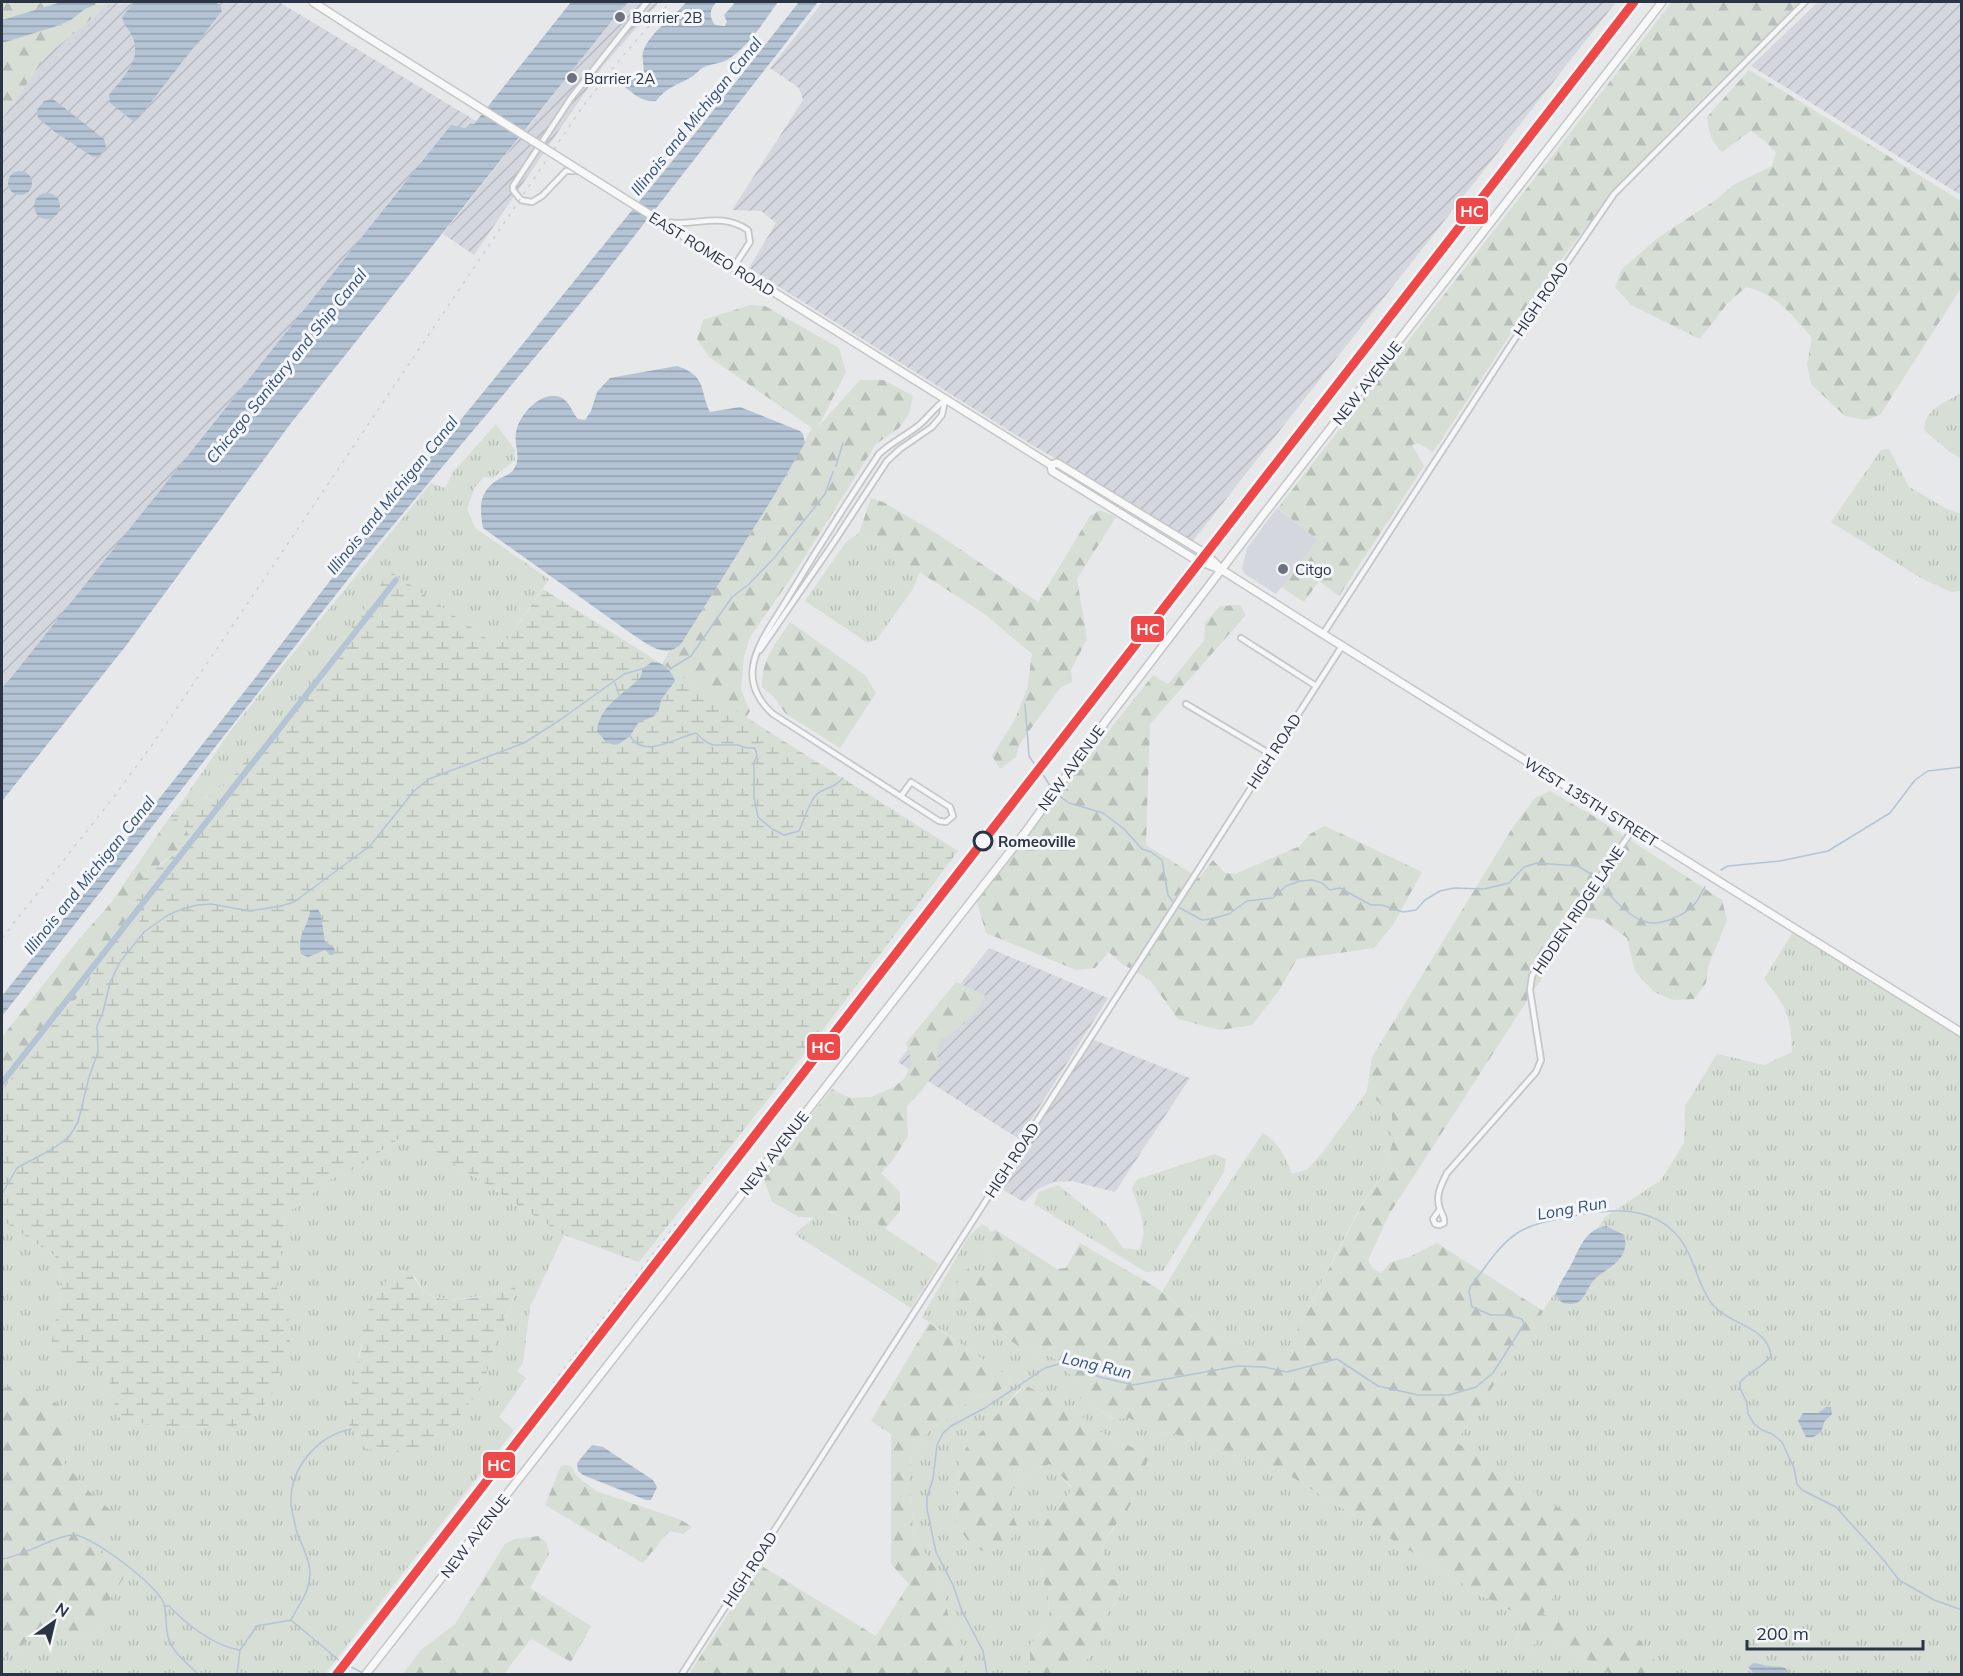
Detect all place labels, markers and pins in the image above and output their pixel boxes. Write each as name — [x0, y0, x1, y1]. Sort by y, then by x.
place label: Barrier 2B — [632, 8, 702, 27]
marker: Barrier 2B — [613, 10, 627, 24]
place label: Barrier 2A — [584, 69, 655, 88]
marker: Barrier 2A — [565, 71, 579, 85]
place label: Citgo — [1295, 560, 1332, 579]
marker: Citgo — [1276, 562, 1290, 576]
marker: Romeoville — [973, 831, 993, 851]
place label: Romeoville — [998, 832, 1076, 851]

